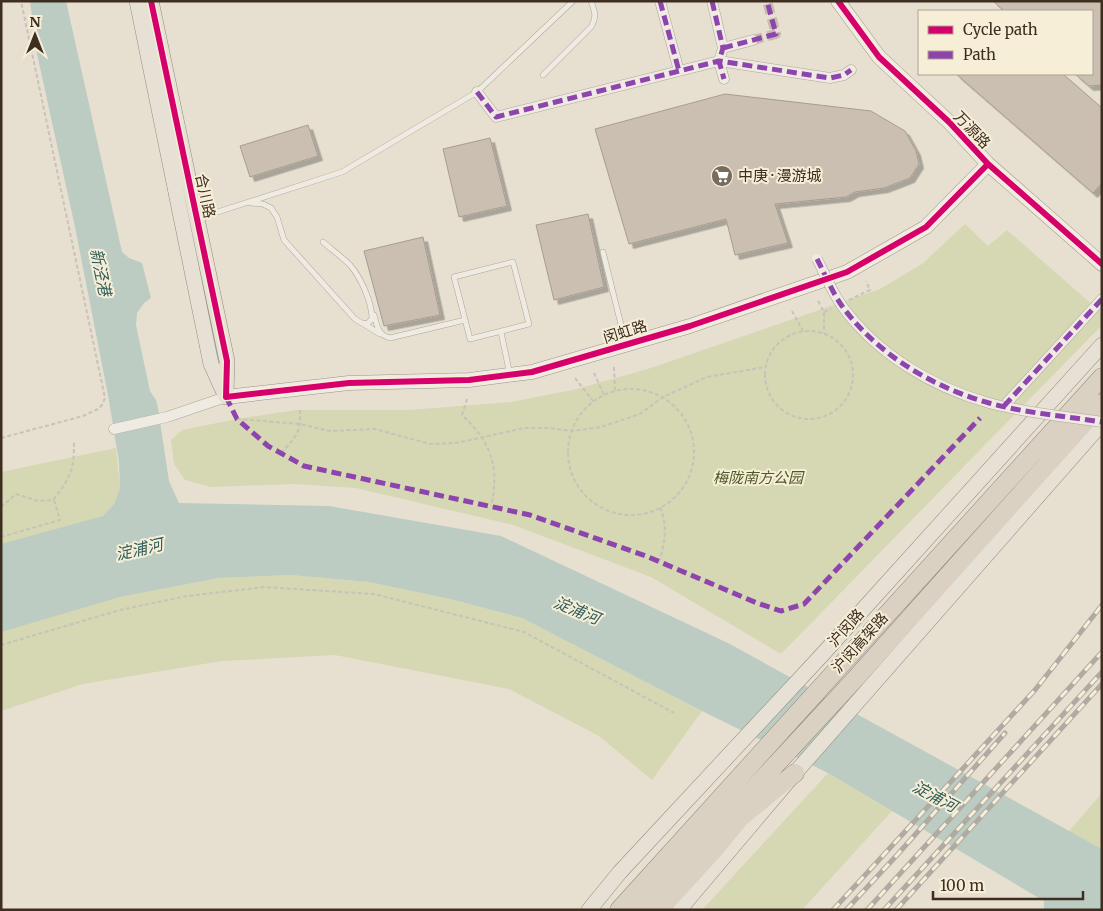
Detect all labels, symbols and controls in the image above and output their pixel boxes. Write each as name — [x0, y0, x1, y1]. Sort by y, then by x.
north arrow — [10, 10, 60, 60]
legend — [918, 10, 1093, 75]
text: N — [29, 13, 41, 31]
text: Cycle path — [963, 20, 1038, 39]
text: Path — [963, 45, 996, 64]
street label: 万源路 — [950, 107, 995, 152]
supermarket icon: 中庚 · 漫游城 — [710, 164, 734, 188]
place label: 中庚 · 漫游城 — [738, 166, 822, 185]
street label: 合川路 — [192, 172, 219, 220]
water label: 新泾港 — [86, 246, 116, 300]
street label: 闵虹路 — [601, 316, 649, 347]
park label: 梅陇南方公园 — [713, 468, 805, 487]
water label: 淀浦河 — [113, 533, 168, 564]
water label: 淀浦河 — [551, 592, 606, 629]
street label: 沪闵路 — [824, 605, 868, 651]
street label: 沪闵高架路 — [827, 608, 892, 677]
water label: 淀浦河 — [909, 776, 964, 818]
scale bar — [933, 868, 1083, 900]
text: 100 m — [940, 876, 984, 895]

